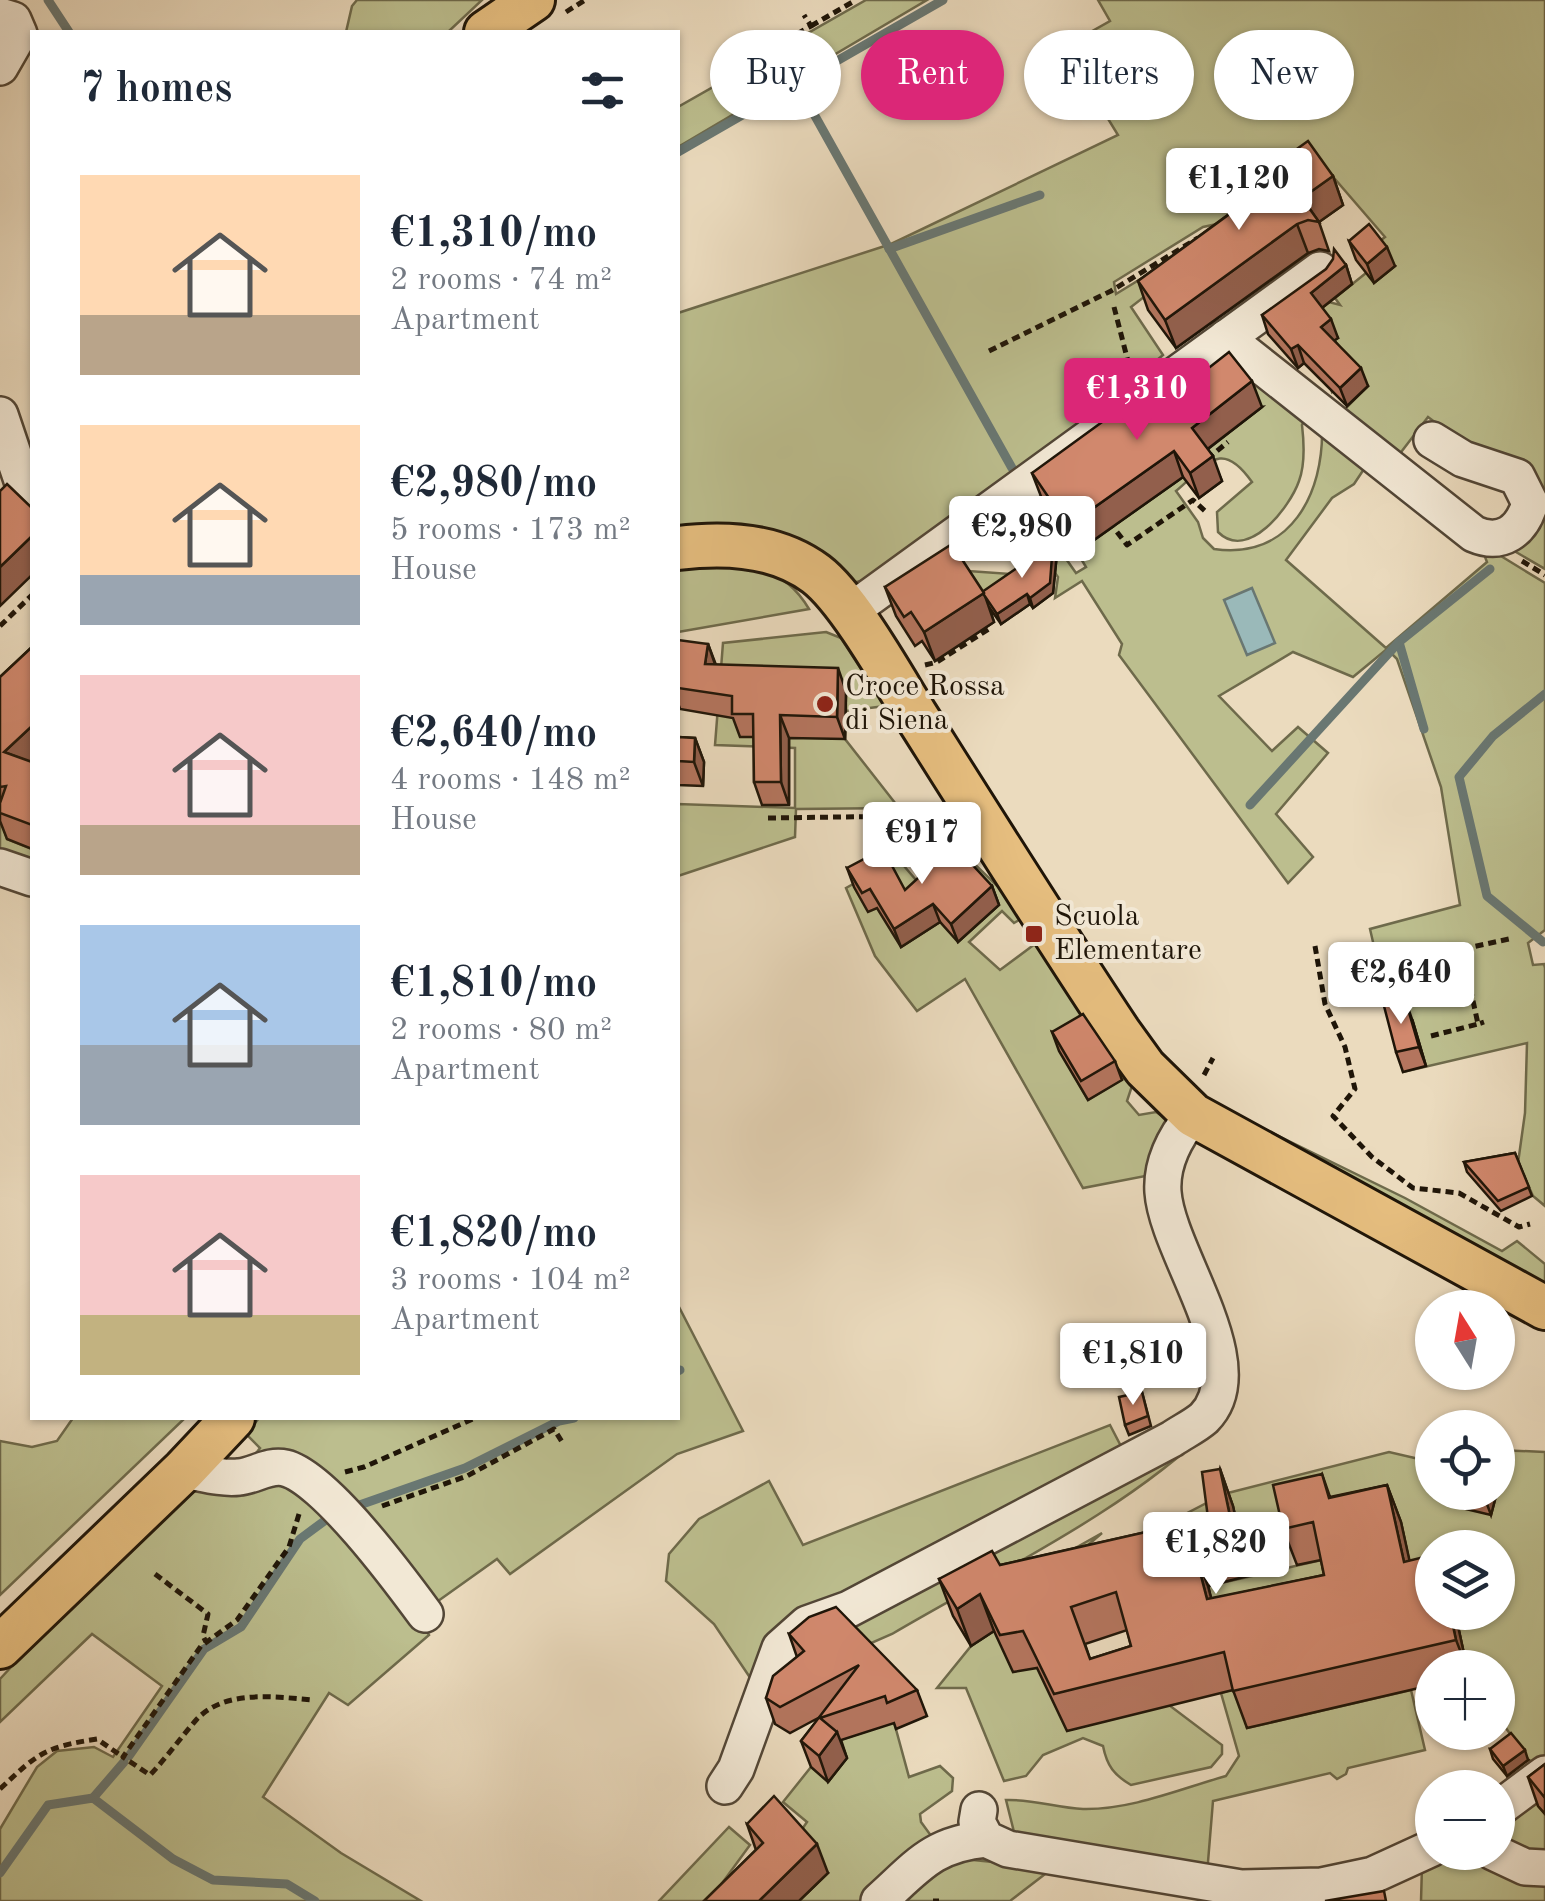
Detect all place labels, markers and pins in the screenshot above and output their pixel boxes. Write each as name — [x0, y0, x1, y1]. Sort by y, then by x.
pin: €1,120 — [1158, 148, 1320, 233]
pin: €1,310 — [1056, 358, 1218, 443]
pin: €2,980 — [941, 496, 1103, 581]
place label: Croce Rossa di Siena — [845, 672, 1005, 736]
marker: Croce Rossa di Siena — [814, 693, 836, 715]
pin: €917 — [863, 802, 981, 887]
place label: Scuola Elementare — [1054, 902, 1202, 966]
marker: Scuola Elementare — [1023, 923, 1045, 945]
pin: €2,640 — [1320, 942, 1482, 1027]
pin: €1,810 — [1052, 1323, 1214, 1408]
pin: €1,820 — [1135, 1512, 1297, 1597]

